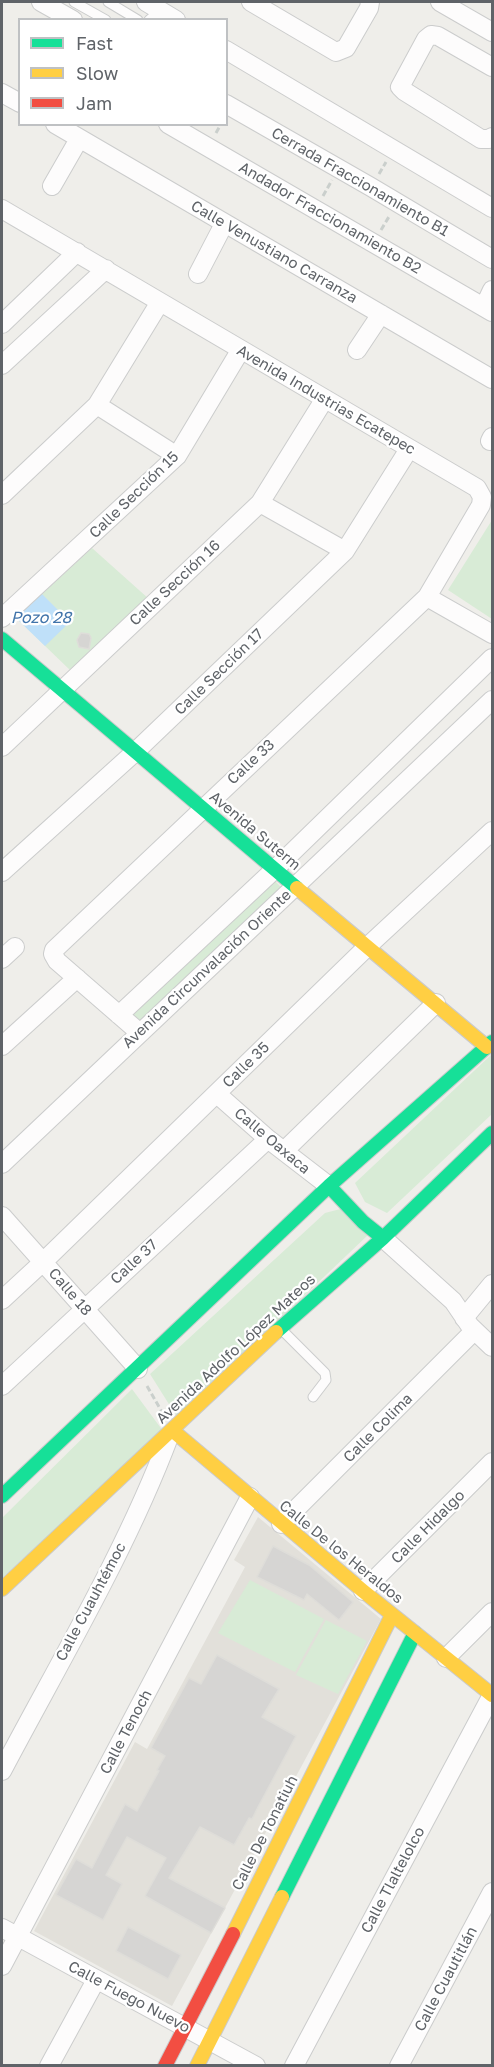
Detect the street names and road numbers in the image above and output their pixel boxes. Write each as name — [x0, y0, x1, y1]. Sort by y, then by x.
street label: Cerrada Fraccionamiento B1 — [268, 124, 452, 240]
street label: Andador Fraccionamiento B2 — [236, 158, 424, 278]
street label: Calle Venustiano Carranza — [188, 197, 360, 307]
street label: Avenida Industrias Ecatepec — [234, 341, 418, 459]
street label: Calle Sección 15 — [86, 448, 182, 542]
street label: Calle Sección 16 — [126, 536, 224, 630]
street label: Calle Sección 17 — [171, 625, 267, 719]
street label: Calle 33 — [224, 736, 278, 788]
street label: Avenida Suterm — [206, 788, 304, 874]
street label: Avenida Circunvalación Oriente — [119, 886, 295, 1052]
street label: Calle 35 — [219, 1038, 273, 1092]
street label: Calle Oaxaca — [230, 1104, 314, 1178]
street label: Calle 37 — [107, 1236, 161, 1288]
street label: Calle 18 — [45, 1265, 95, 1319]
street label: Avenida Adolfo López Mateos — [153, 1270, 319, 1428]
street label: Calle Colima — [340, 1390, 416, 1466]
street label: Calle Hidalgo — [387, 1486, 469, 1568]
street label: Calle De los Heraldos — [276, 1497, 406, 1607]
street label: Calle Cuauhtémoc — [52, 1540, 130, 1664]
street label: Calle Tenoch — [96, 1687, 156, 1777]
street label: Calle De Tonatiuh — [228, 1773, 302, 1893]
street label: Calle Tlaltelolco — [357, 1824, 429, 1936]
street label: Calle Cuautitlán — [411, 1924, 481, 2034]
street label: Calle Fuego Nuevo — [65, 1957, 193, 2037]

